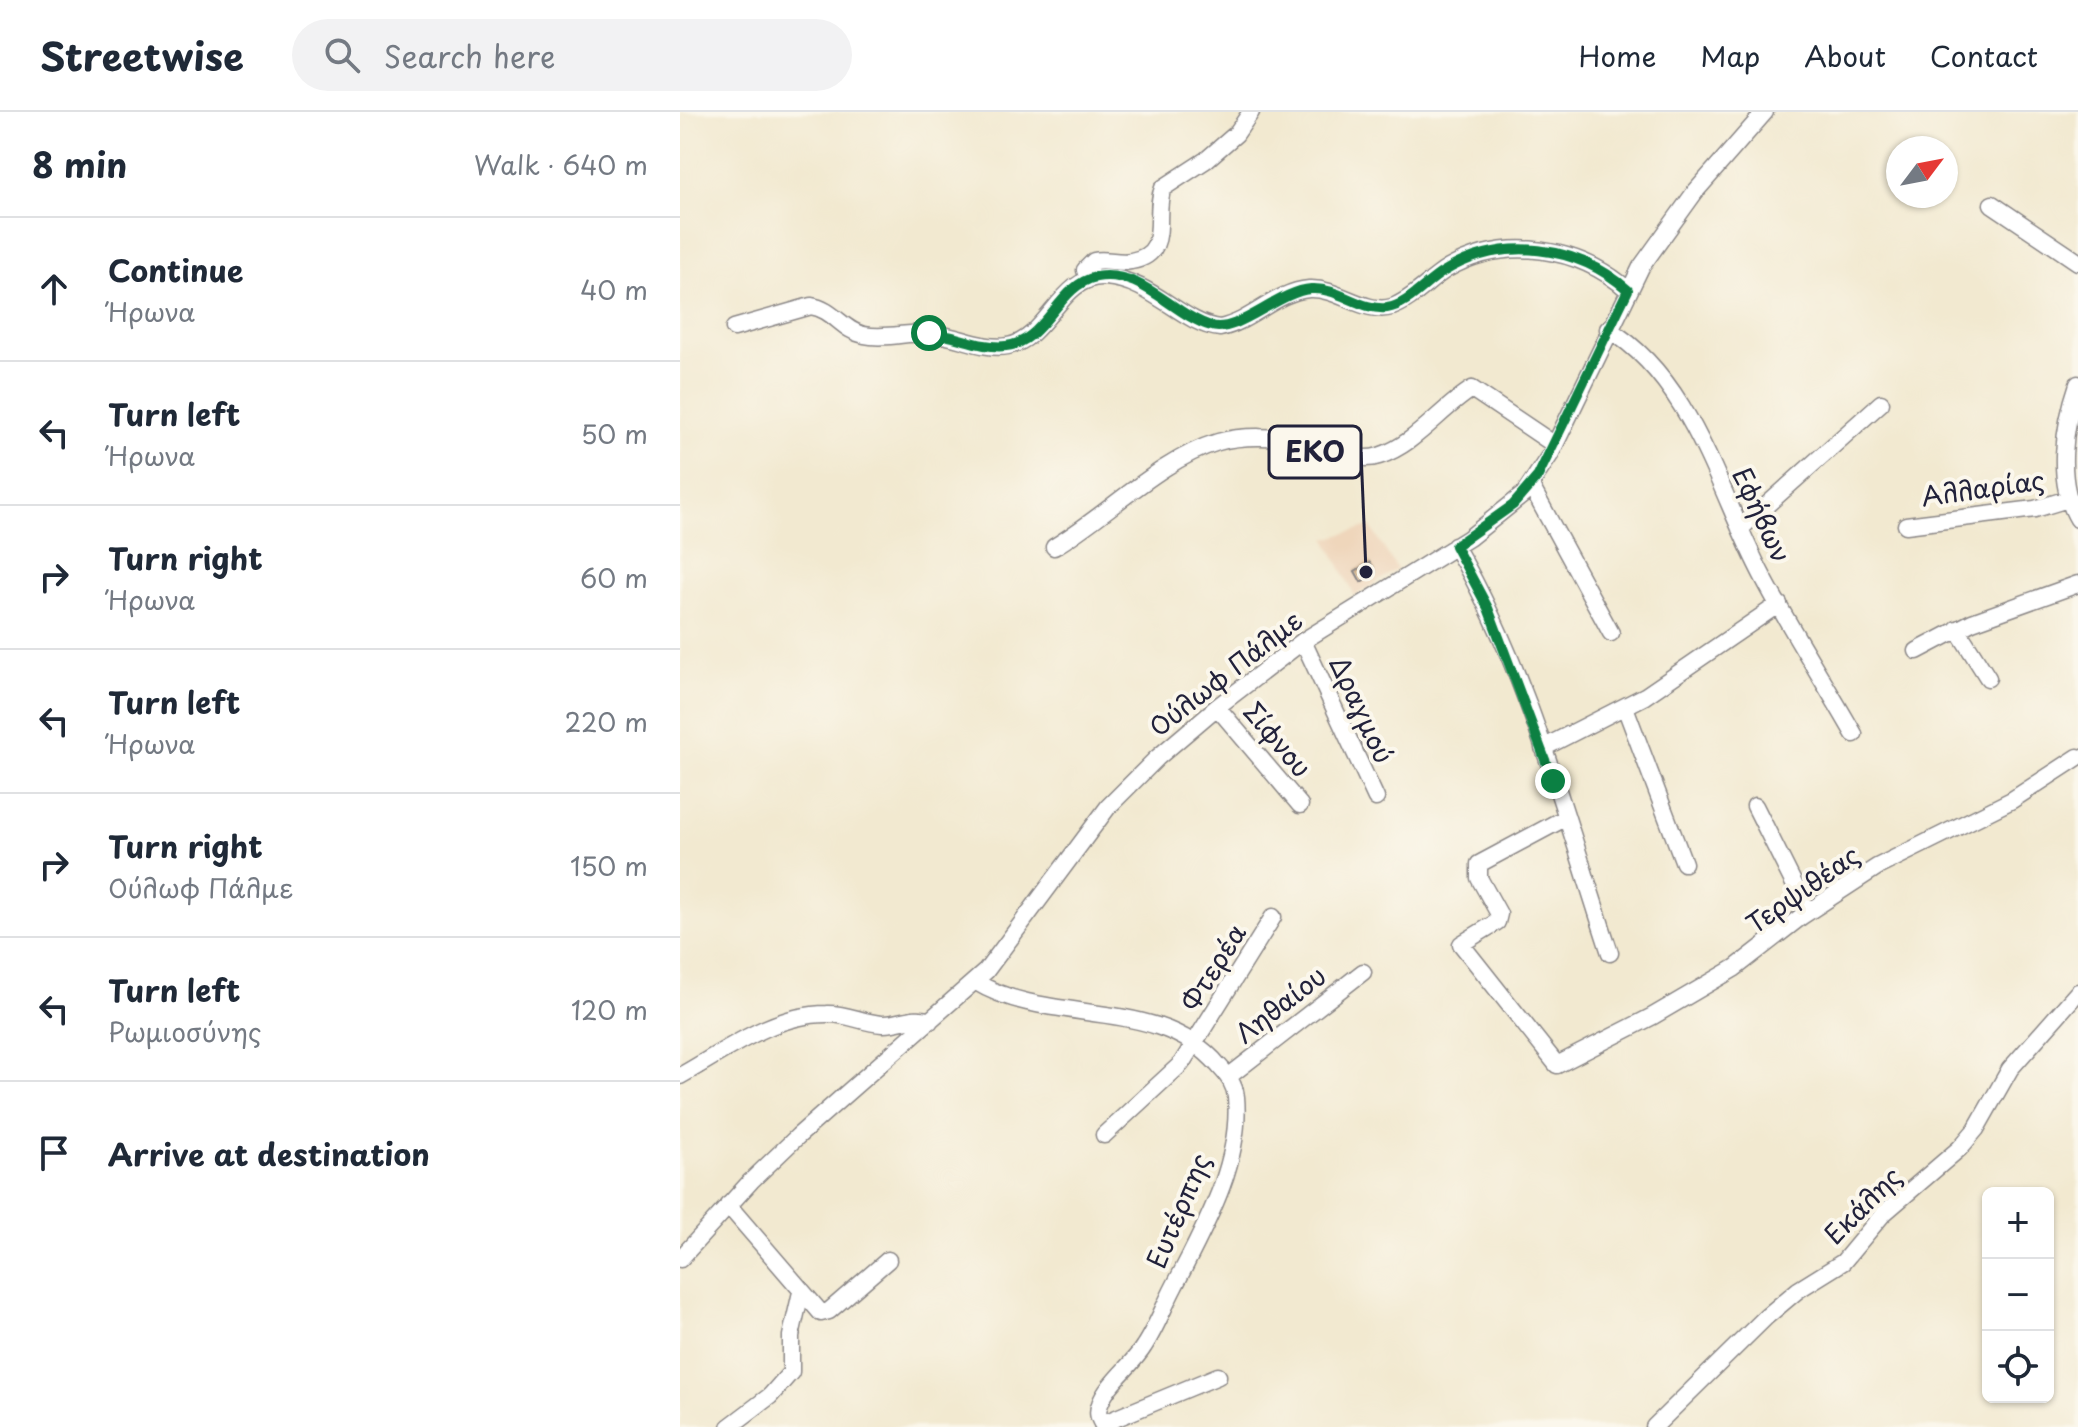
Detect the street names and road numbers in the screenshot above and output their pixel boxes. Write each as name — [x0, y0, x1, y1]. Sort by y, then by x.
street label: Εφήβων — [1723, 460, 1801, 568]
street label: Αλλαρίας — [1919, 460, 2047, 515]
street label: Ούλωφ Πάλμε — [1140, 600, 1310, 745]
street label: Δραγμού — [1321, 649, 1404, 769]
street label: Σίφνου — [1235, 693, 1321, 785]
street label: Τερψιθέας — [1737, 835, 1867, 942]
street label: Φτερέα — [1171, 916, 1255, 1019]
street label: Ληθαίου — [1226, 956, 1334, 1052]
street label: Ευτέρπης — [1136, 1147, 1219, 1274]
street label: Εκάλης — [1814, 1157, 1910, 1253]

